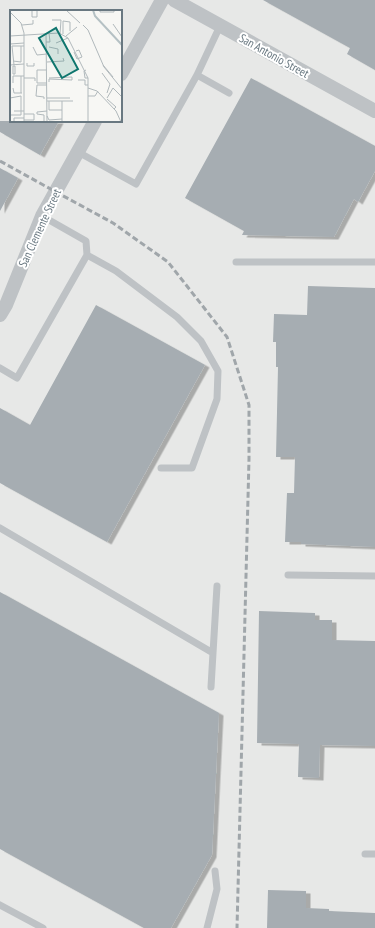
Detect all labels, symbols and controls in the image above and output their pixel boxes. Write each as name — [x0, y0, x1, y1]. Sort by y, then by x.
inset map — [10, 10, 122, 122]
street label: San Antonio Street — [237, 30, 312, 81]
street label: San Clemente Street — [15, 186, 65, 269]

